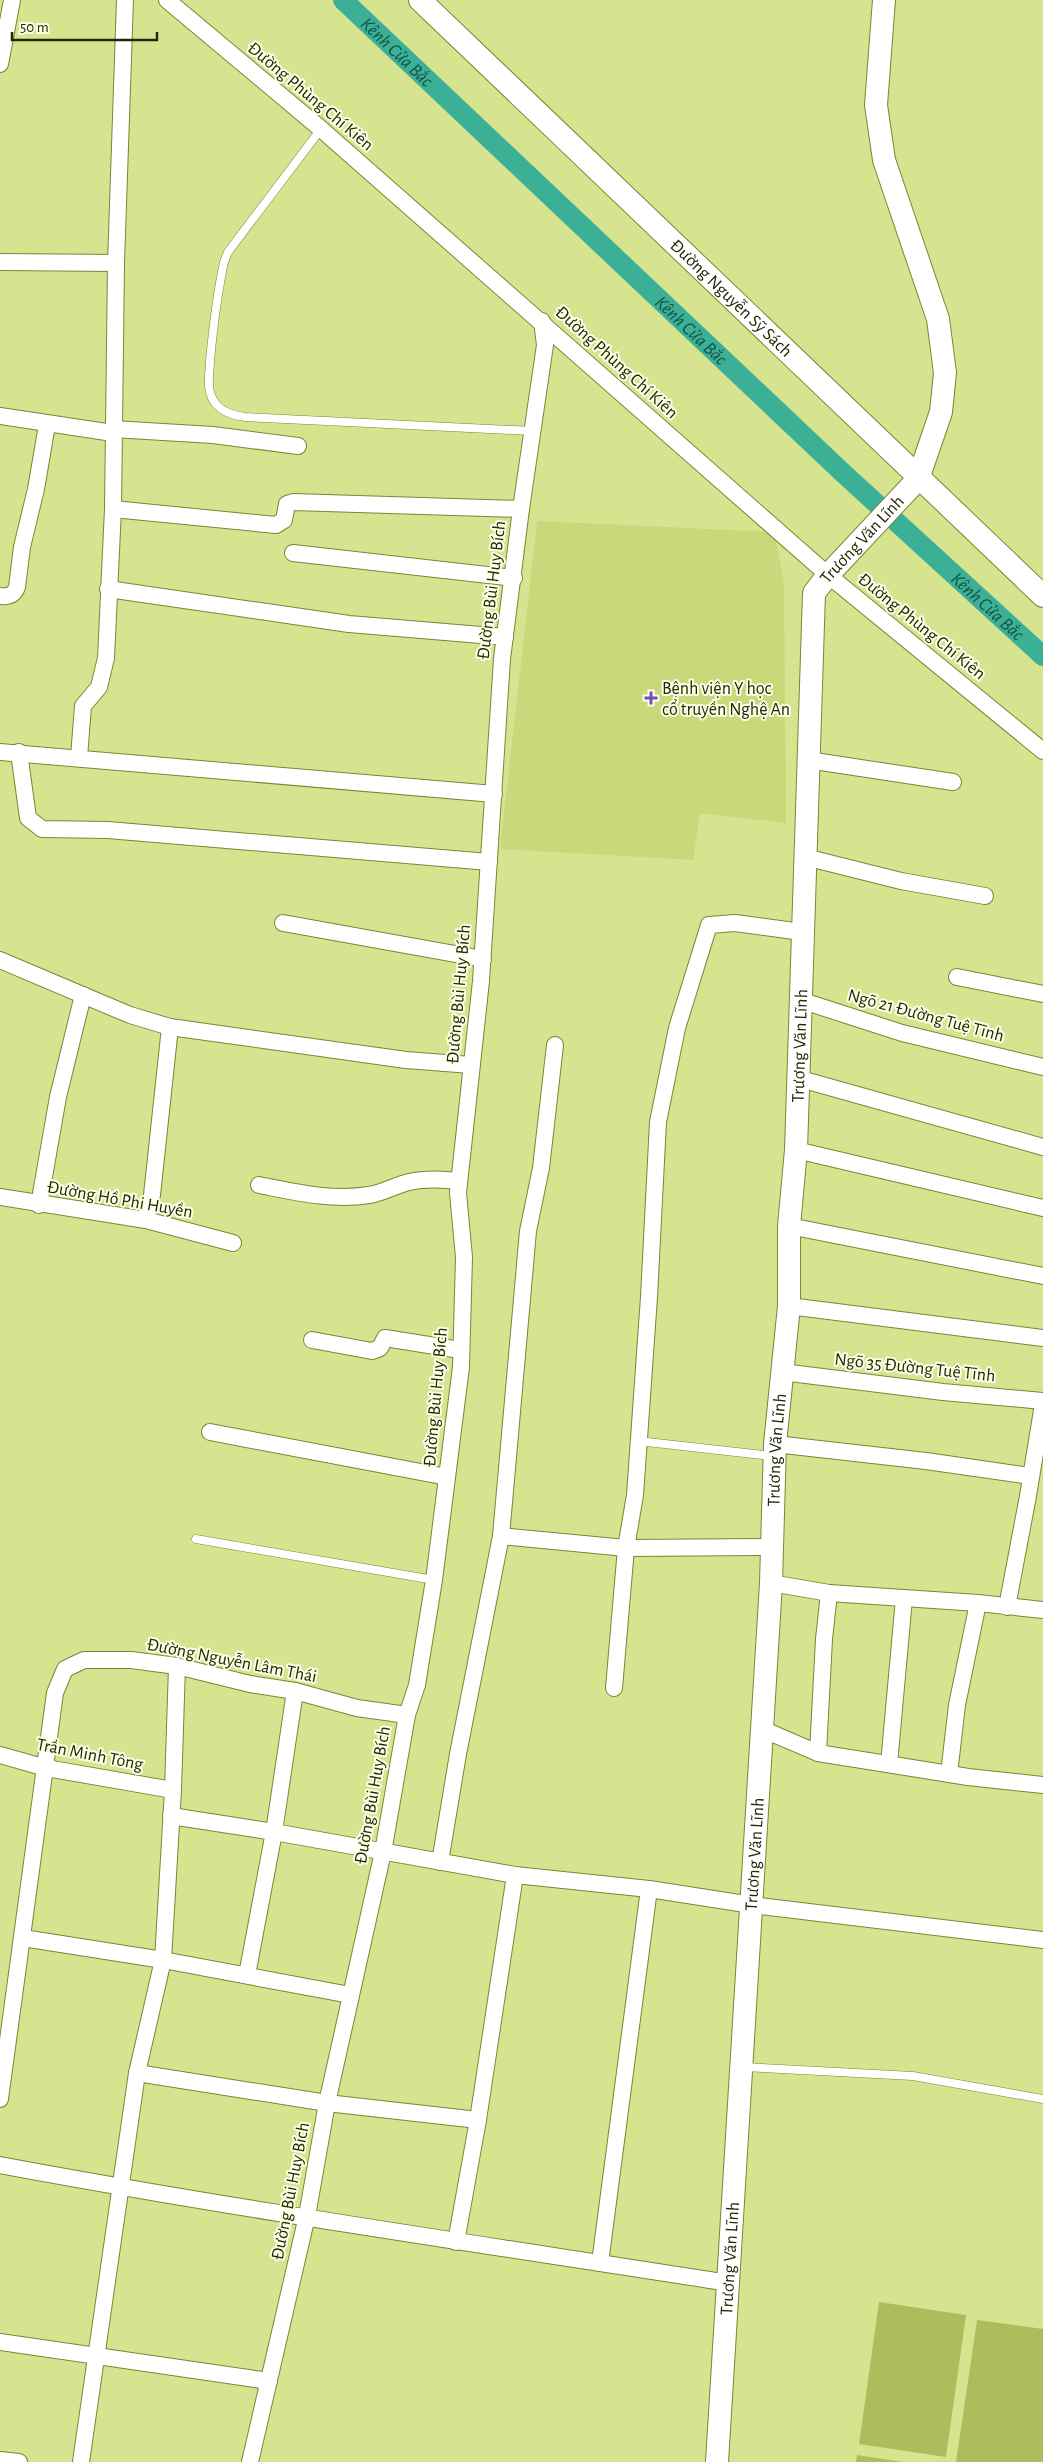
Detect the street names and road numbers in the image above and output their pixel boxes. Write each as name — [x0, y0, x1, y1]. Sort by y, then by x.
street label: Đường Phùng Chí Kiên — [244, 39, 377, 154]
street label: Đường Nguyễn Sỹ Sách — [666, 236, 795, 361]
street label: Đường Phùng Chí Kiên — [552, 303, 681, 422]
street label: Trương Văn Lĩnh — [817, 492, 908, 587]
street label: Đường Bùi Huy Bích — [475, 520, 509, 661]
street label: Đường Phùng Chí Kiên — [854, 570, 988, 684]
street label: Đường Bùi Huy Bích — [444, 924, 474, 1064]
street label: Ngõ 21 Đường Tuệ Tĩnh — [846, 986, 1006, 1046]
street label: Trương Văn Lĩnh — [790, 989, 811, 1103]
street label: Đường Hồ Phi Huyền — [46, 1177, 194, 1222]
street label: Đường Bùi Huy Bích — [421, 1327, 451, 1467]
street label: Ngõ 35 Đường Tuệ Tĩnh — [834, 1351, 996, 1385]
street label: Trương Văn Lĩnh — [765, 1392, 790, 1507]
street label: Đường Nguyễn Lâm Thái — [145, 1634, 319, 1686]
street label: Đường Bùi Huy Bích — [352, 1725, 394, 1866]
street label: Trần Minh Tông — [35, 1735, 145, 1774]
street label: Trương Văn Lĩnh — [743, 1797, 768, 1911]
street label: Đường Bùi Huy Bích — [269, 2121, 313, 2262]
street label: Trương Văn Lĩnh — [718, 2201, 743, 2316]

